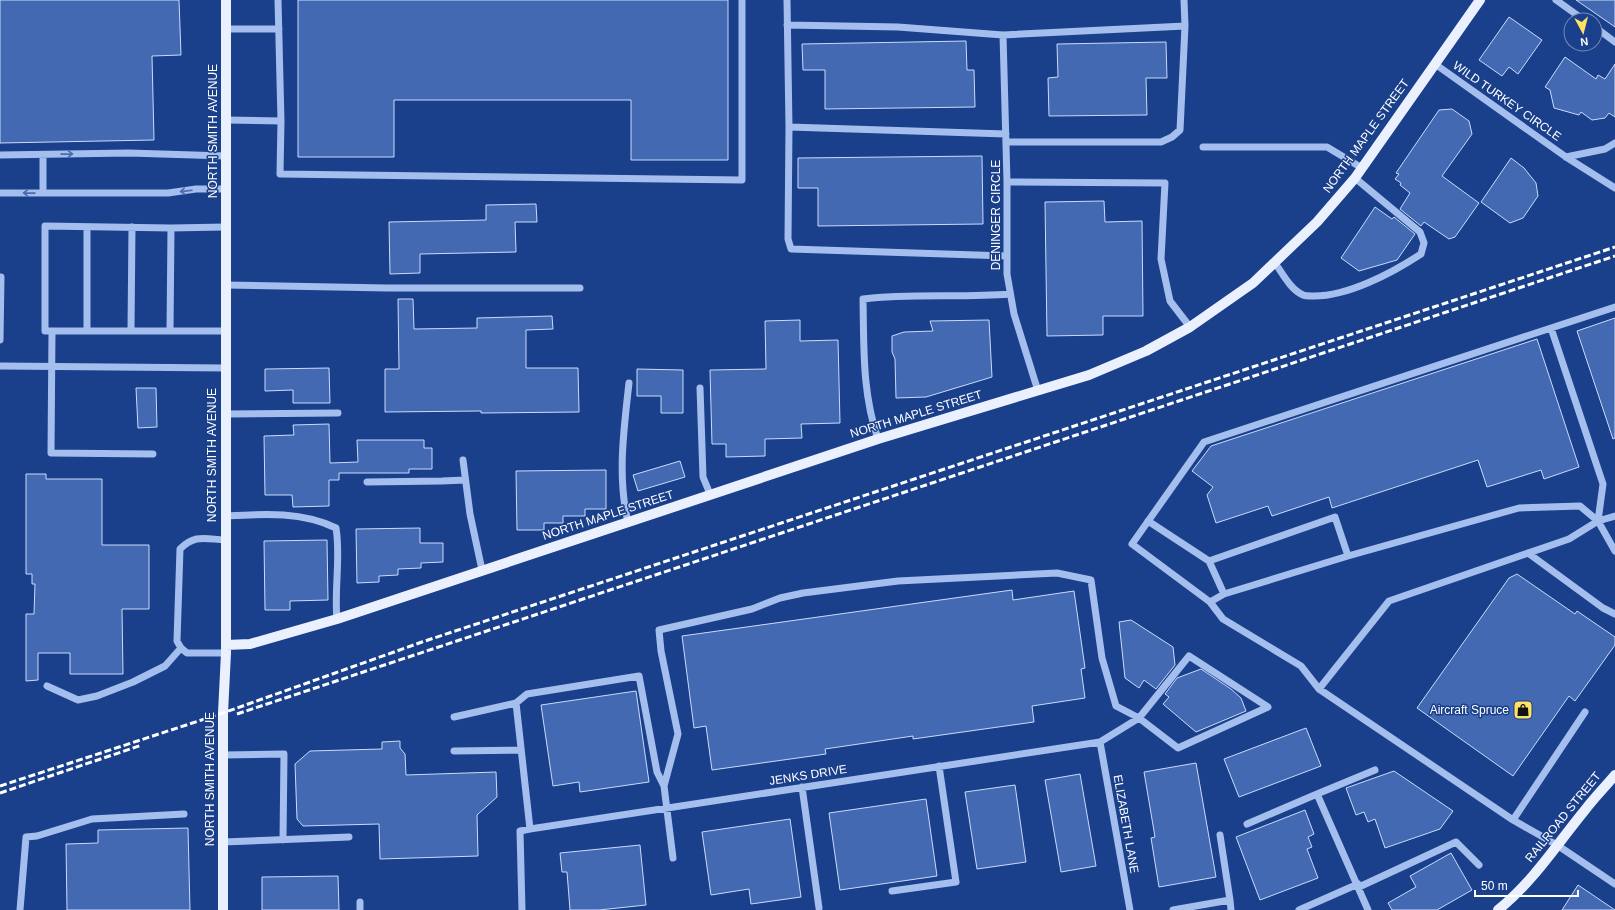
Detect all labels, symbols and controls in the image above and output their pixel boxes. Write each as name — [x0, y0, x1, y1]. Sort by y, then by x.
north arrow — [1563, 12, 1603, 52]
text: N — [1579, 35, 1589, 48]
street label: WILD TURKEY CIRCLE — [1450, 58, 1564, 144]
street label: NORTH SMITH AVENUE — [206, 64, 220, 198]
street label: NORTH MAPLE STREET — [1320, 76, 1412, 196]
one-way arrow — [60, 150, 73, 158]
street label: DENINGER CIRCLE — [989, 160, 1003, 270]
one-way arrow — [180, 187, 193, 195]
one-way arrow — [23, 189, 36, 197]
street label: NORTH MAPLE STREET — [848, 387, 984, 441]
street label: NORTH SMITH AVENUE — [205, 388, 219, 522]
street label: NORTH MAPLE STREET — [541, 487, 676, 543]
shop icon: Aircraft Spruce — [1512, 699, 1534, 721]
place label: Aircraft Spruce — [1430, 703, 1509, 717]
street label: NORTH SMITH AVENUE — [203, 712, 217, 846]
street label: JENKS DRIVE — [768, 762, 848, 788]
street label: RAILROAD STREET — [1522, 769, 1604, 865]
street label: ELIZABETH LANE — [1110, 774, 1142, 874]
scale bar — [1475, 872, 1578, 898]
text: 50 m — [1481, 879, 1508, 893]

